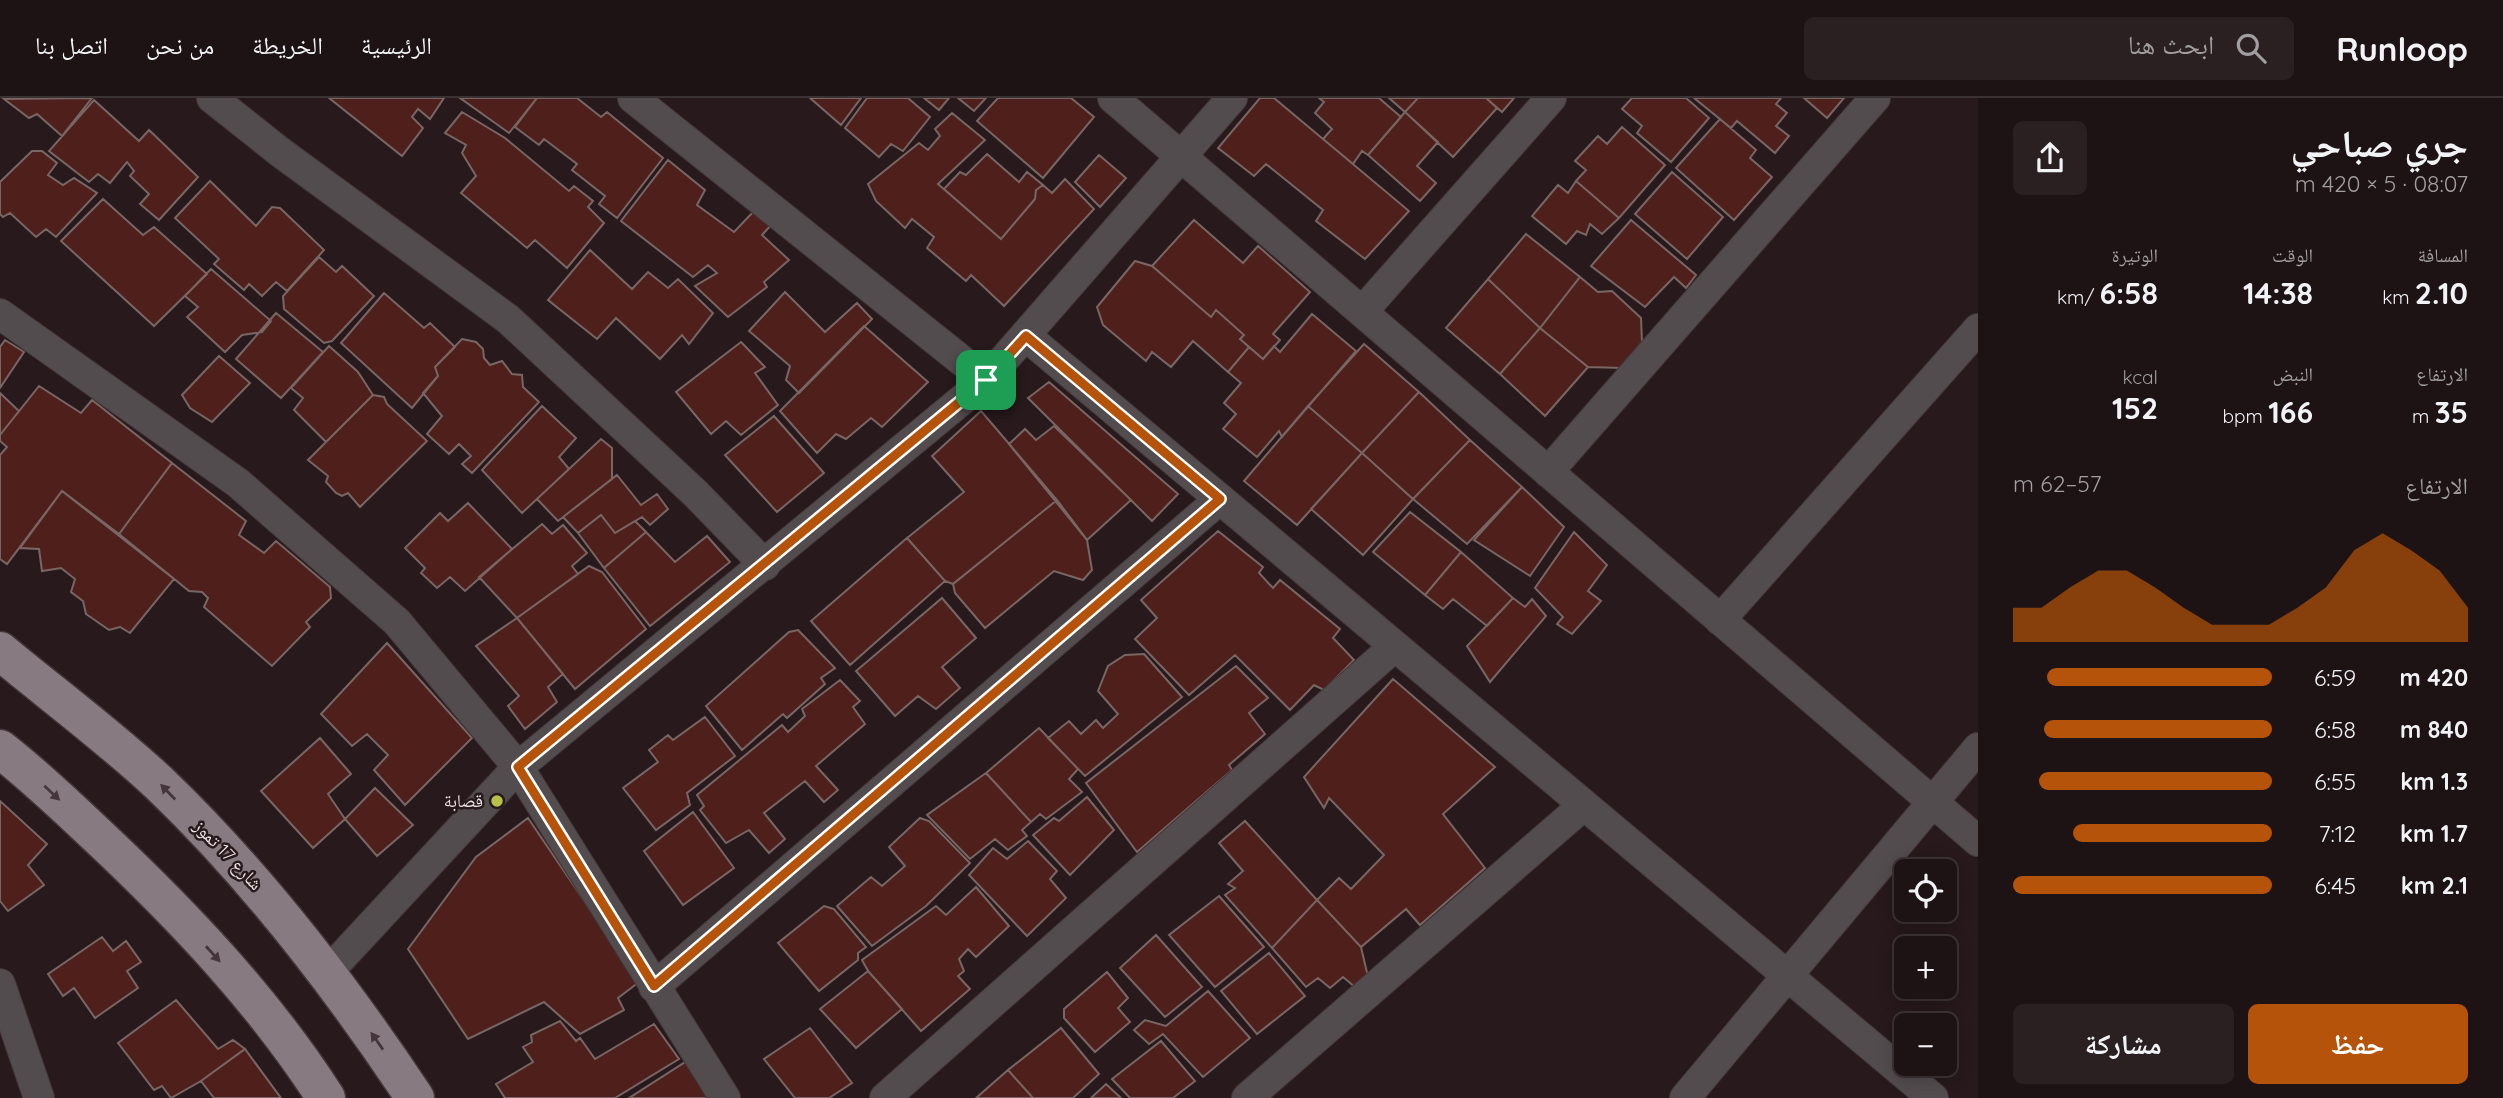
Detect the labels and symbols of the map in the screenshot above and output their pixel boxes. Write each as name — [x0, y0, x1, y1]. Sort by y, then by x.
pin — [956, 350, 1016, 410]
one-way arrow — [43, 784, 60, 800]
one-way arrow — [159, 784, 176, 801]
place label: قصابة — [444, 789, 483, 812]
marker: قصابة — [489, 793, 505, 809]
street label: شارع 17 تموز — [188, 814, 268, 895]
one-way arrow — [204, 945, 220, 962]
one-way arrow — [370, 1032, 384, 1050]

